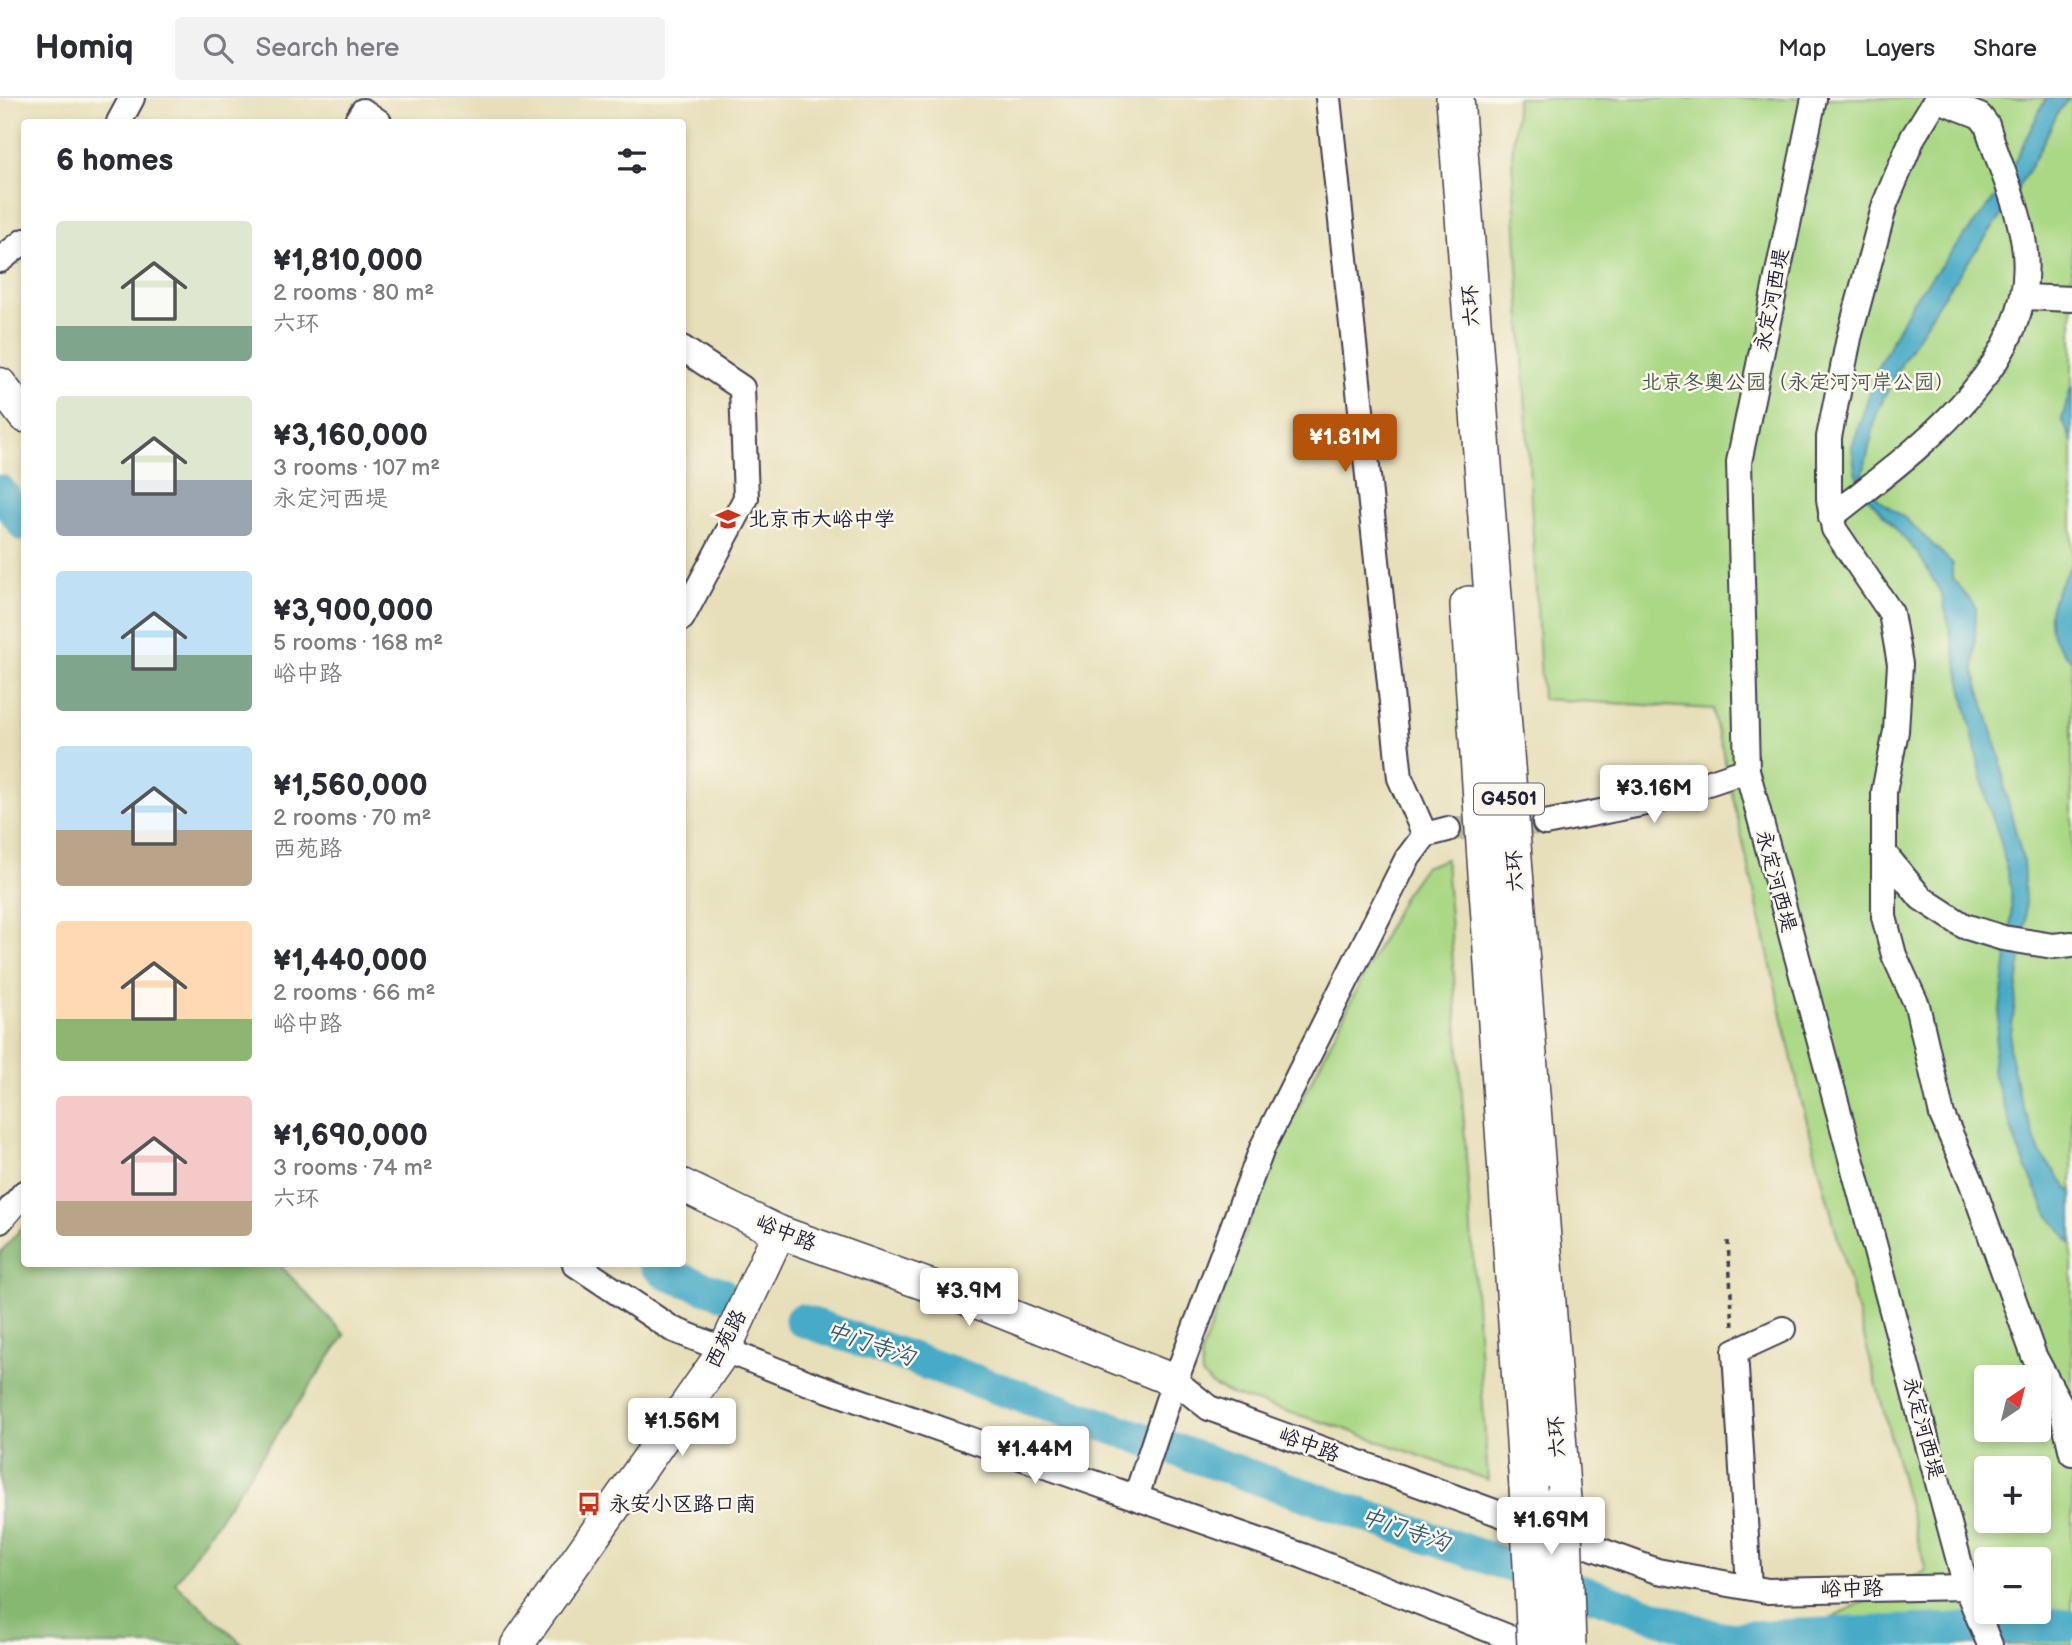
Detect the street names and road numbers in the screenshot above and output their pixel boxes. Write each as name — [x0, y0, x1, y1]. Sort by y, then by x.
street label: 永定河西堤 — [1750, 246, 1794, 354]
street label: 六环 — [1457, 284, 1485, 328]
road number: G4501 — [1474, 784, 1544, 814]
street label: 永定河西堤 — [1750, 827, 1802, 935]
street label: 六环 — [1501, 849, 1529, 893]
street label: 峪中路 — [752, 1210, 820, 1256]
street label: 西苑路 — [700, 1305, 752, 1373]
street label: 永定河西堤 — [1897, 1374, 1949, 1482]
street label: 六环 — [1543, 1415, 1571, 1459]
street label: 峪中路 — [1275, 1422, 1343, 1468]
street label: 峪中路 — [1820, 1576, 1884, 1602]

